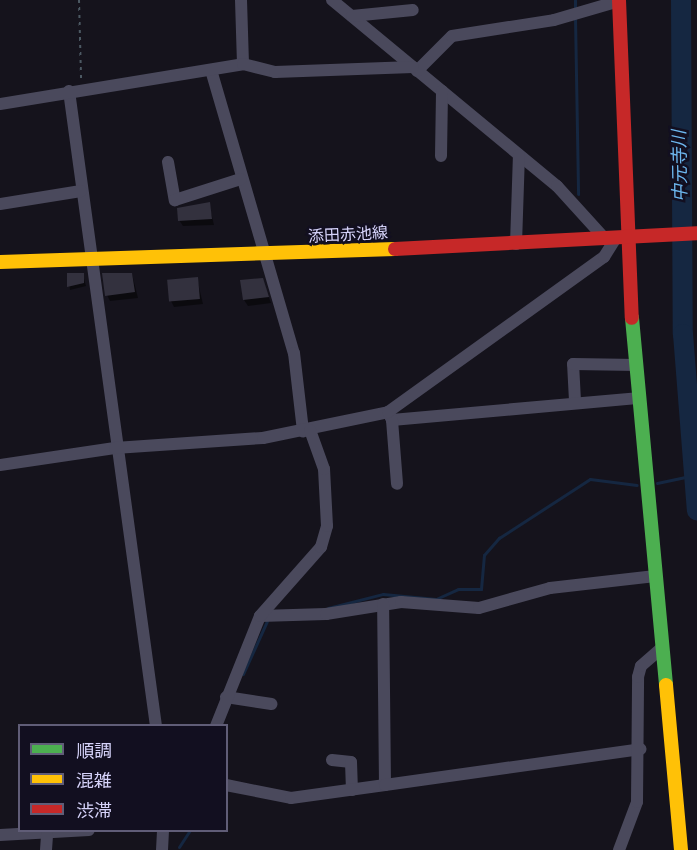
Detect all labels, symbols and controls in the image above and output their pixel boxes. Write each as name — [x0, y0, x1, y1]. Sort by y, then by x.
water label: 中元寺川 — [669, 130, 691, 202]
street label: 添田赤池線 — [308, 223, 388, 247]
legend — [18, 724, 228, 832]
text: 順調 — [76, 741, 112, 761]
text: 混雑 — [76, 771, 112, 791]
text: 渋滞 — [76, 801, 112, 821]

